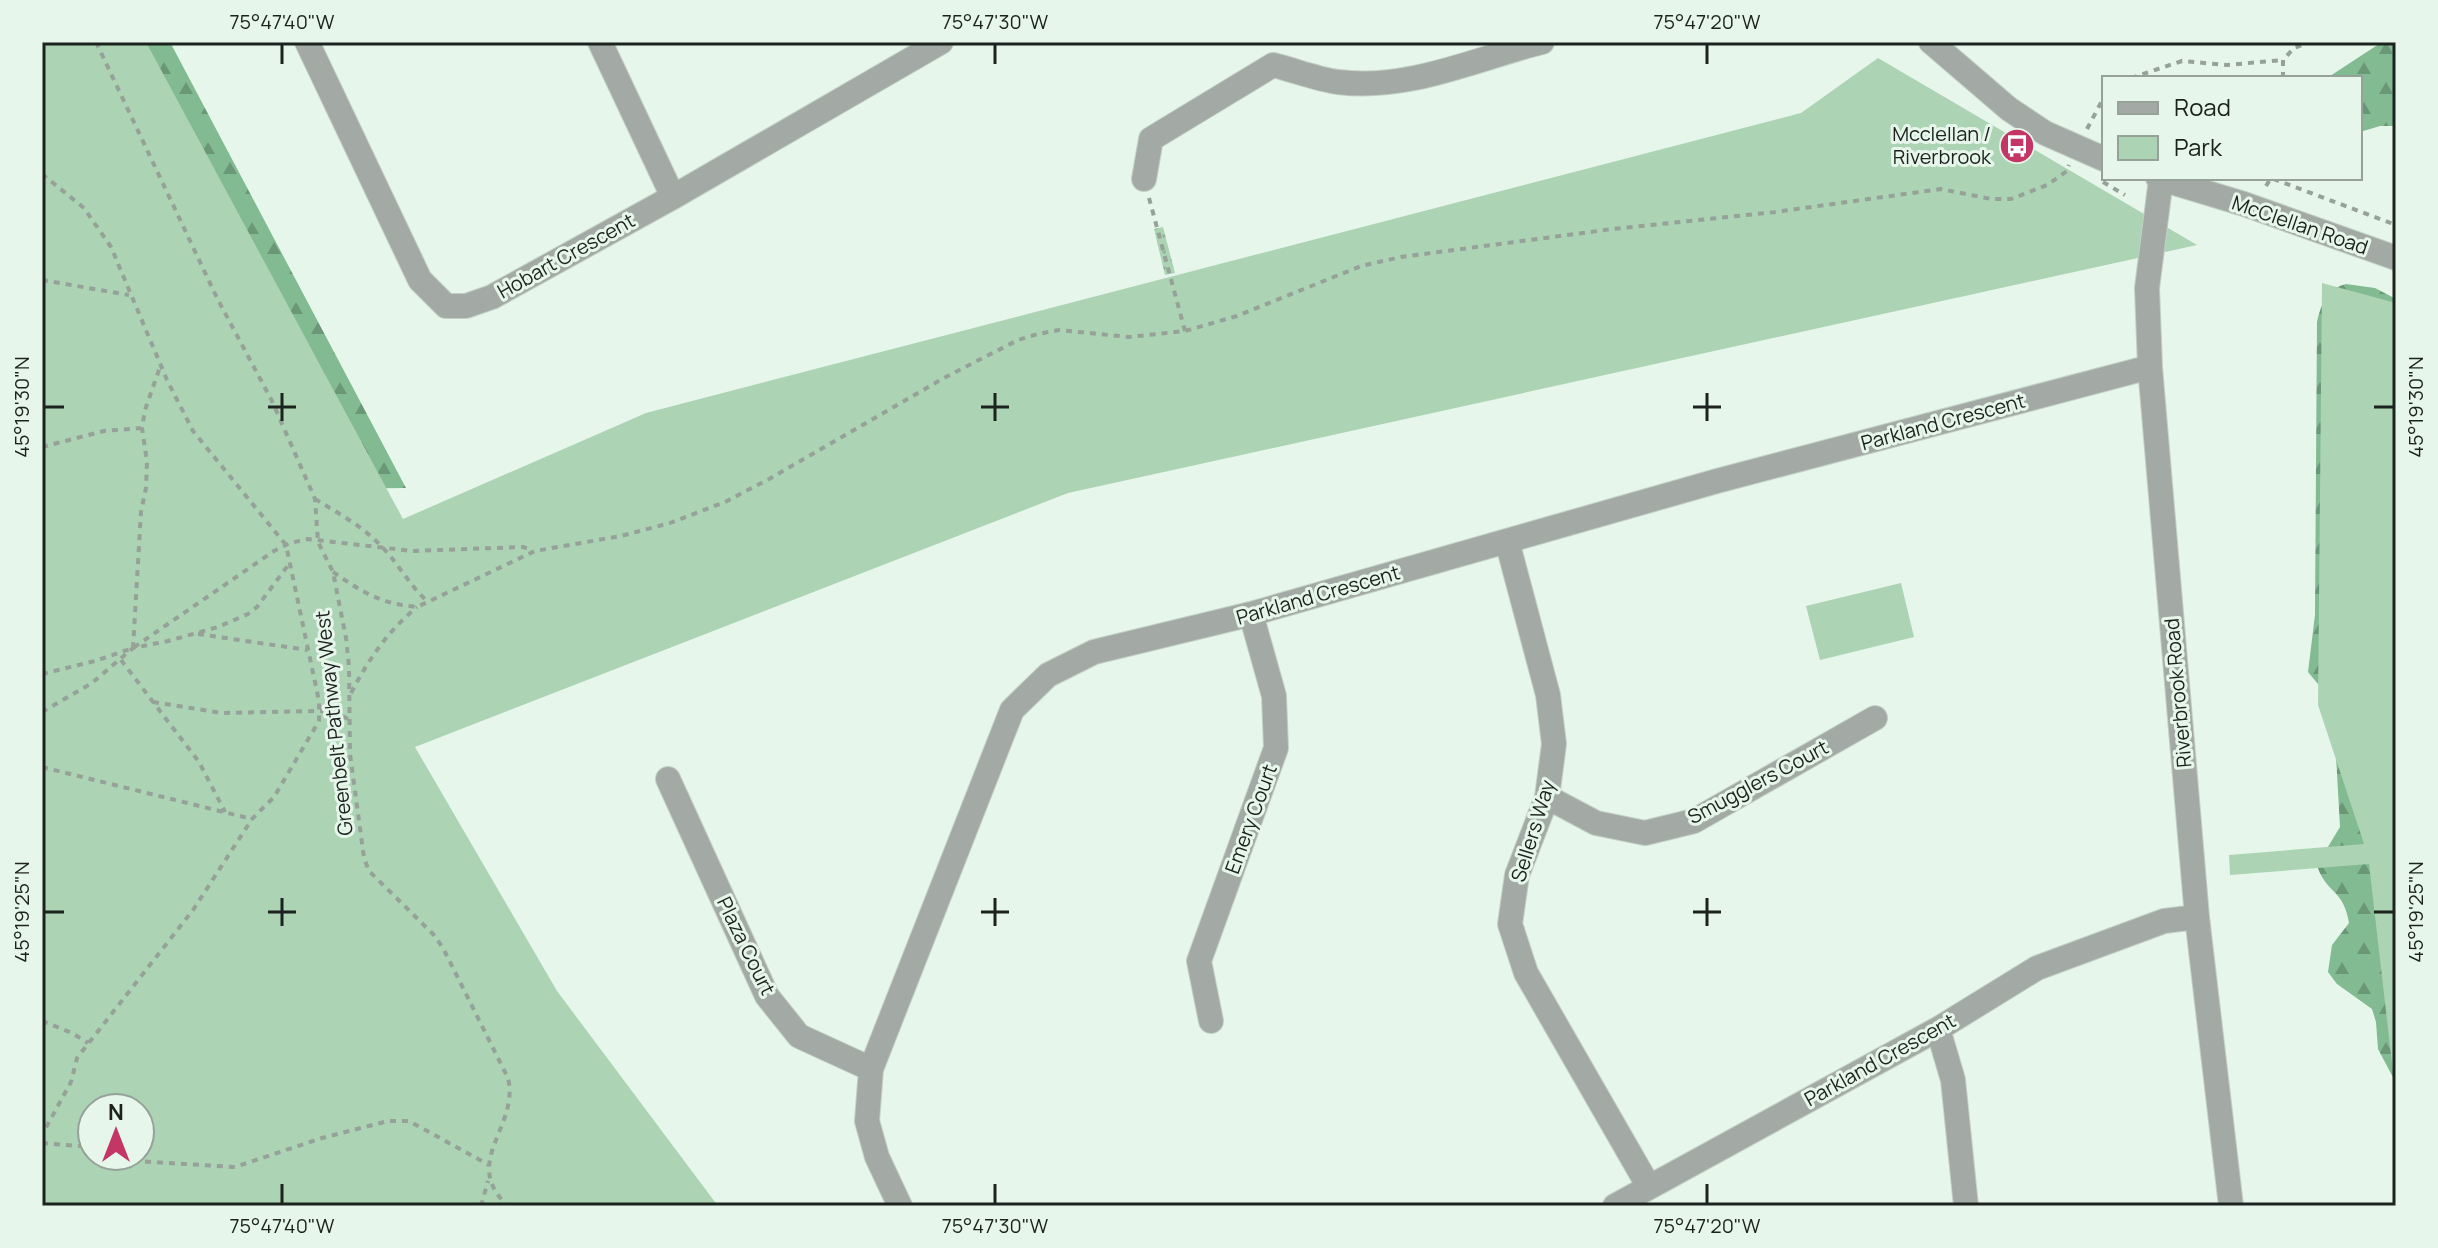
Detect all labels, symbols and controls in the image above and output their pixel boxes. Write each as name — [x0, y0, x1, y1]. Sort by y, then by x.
text: 75°47'40"W — [230, 8, 335, 35]
text: 75°47'30"W — [942, 8, 1049, 35]
text: 75°47'20"W — [1654, 8, 1761, 35]
legend — [2102, 76, 2362, 180]
text: Road — [2174, 90, 2231, 123]
place label: Mcclellan / Riverbrook — [1892, 120, 1992, 170]
bus stop icon: Mcclellan / Riverbrook — [1998, 127, 2036, 165]
text: Park — [2174, 130, 2223, 163]
street label: McClellan Road — [2229, 189, 2372, 260]
street label: Hobart Crescent — [492, 207, 639, 305]
text: 45°19'30"N — [8, 356, 35, 458]
text: 45°19'30"N — [2402, 356, 2429, 458]
street label: Parkland Crescent — [1858, 387, 2028, 456]
street label: Parkland Crescent — [1233, 558, 1403, 631]
street label: Greenbelt Pathway West — [308, 609, 359, 837]
street label: Riverbrook Road — [2158, 617, 2197, 769]
street label: Smugglers Court — [1683, 733, 1833, 830]
street label: Emery Court — [1218, 760, 1283, 877]
street label: Sellers Way — [1504, 776, 1561, 885]
text: 45°19'25"N — [8, 861, 35, 963]
text: 45°19'25"N — [2402, 861, 2429, 963]
street label: Plaza Court — [711, 892, 782, 999]
street label: Parkland Crescent — [1799, 1007, 1960, 1112]
north arrow — [76, 1092, 156, 1172]
text: N — [108, 1097, 124, 1127]
text: 75°47'40"W — [230, 1212, 335, 1239]
text: 75°47'30"W — [942, 1212, 1049, 1239]
text: 75°47'20"W — [1654, 1212, 1761, 1239]

